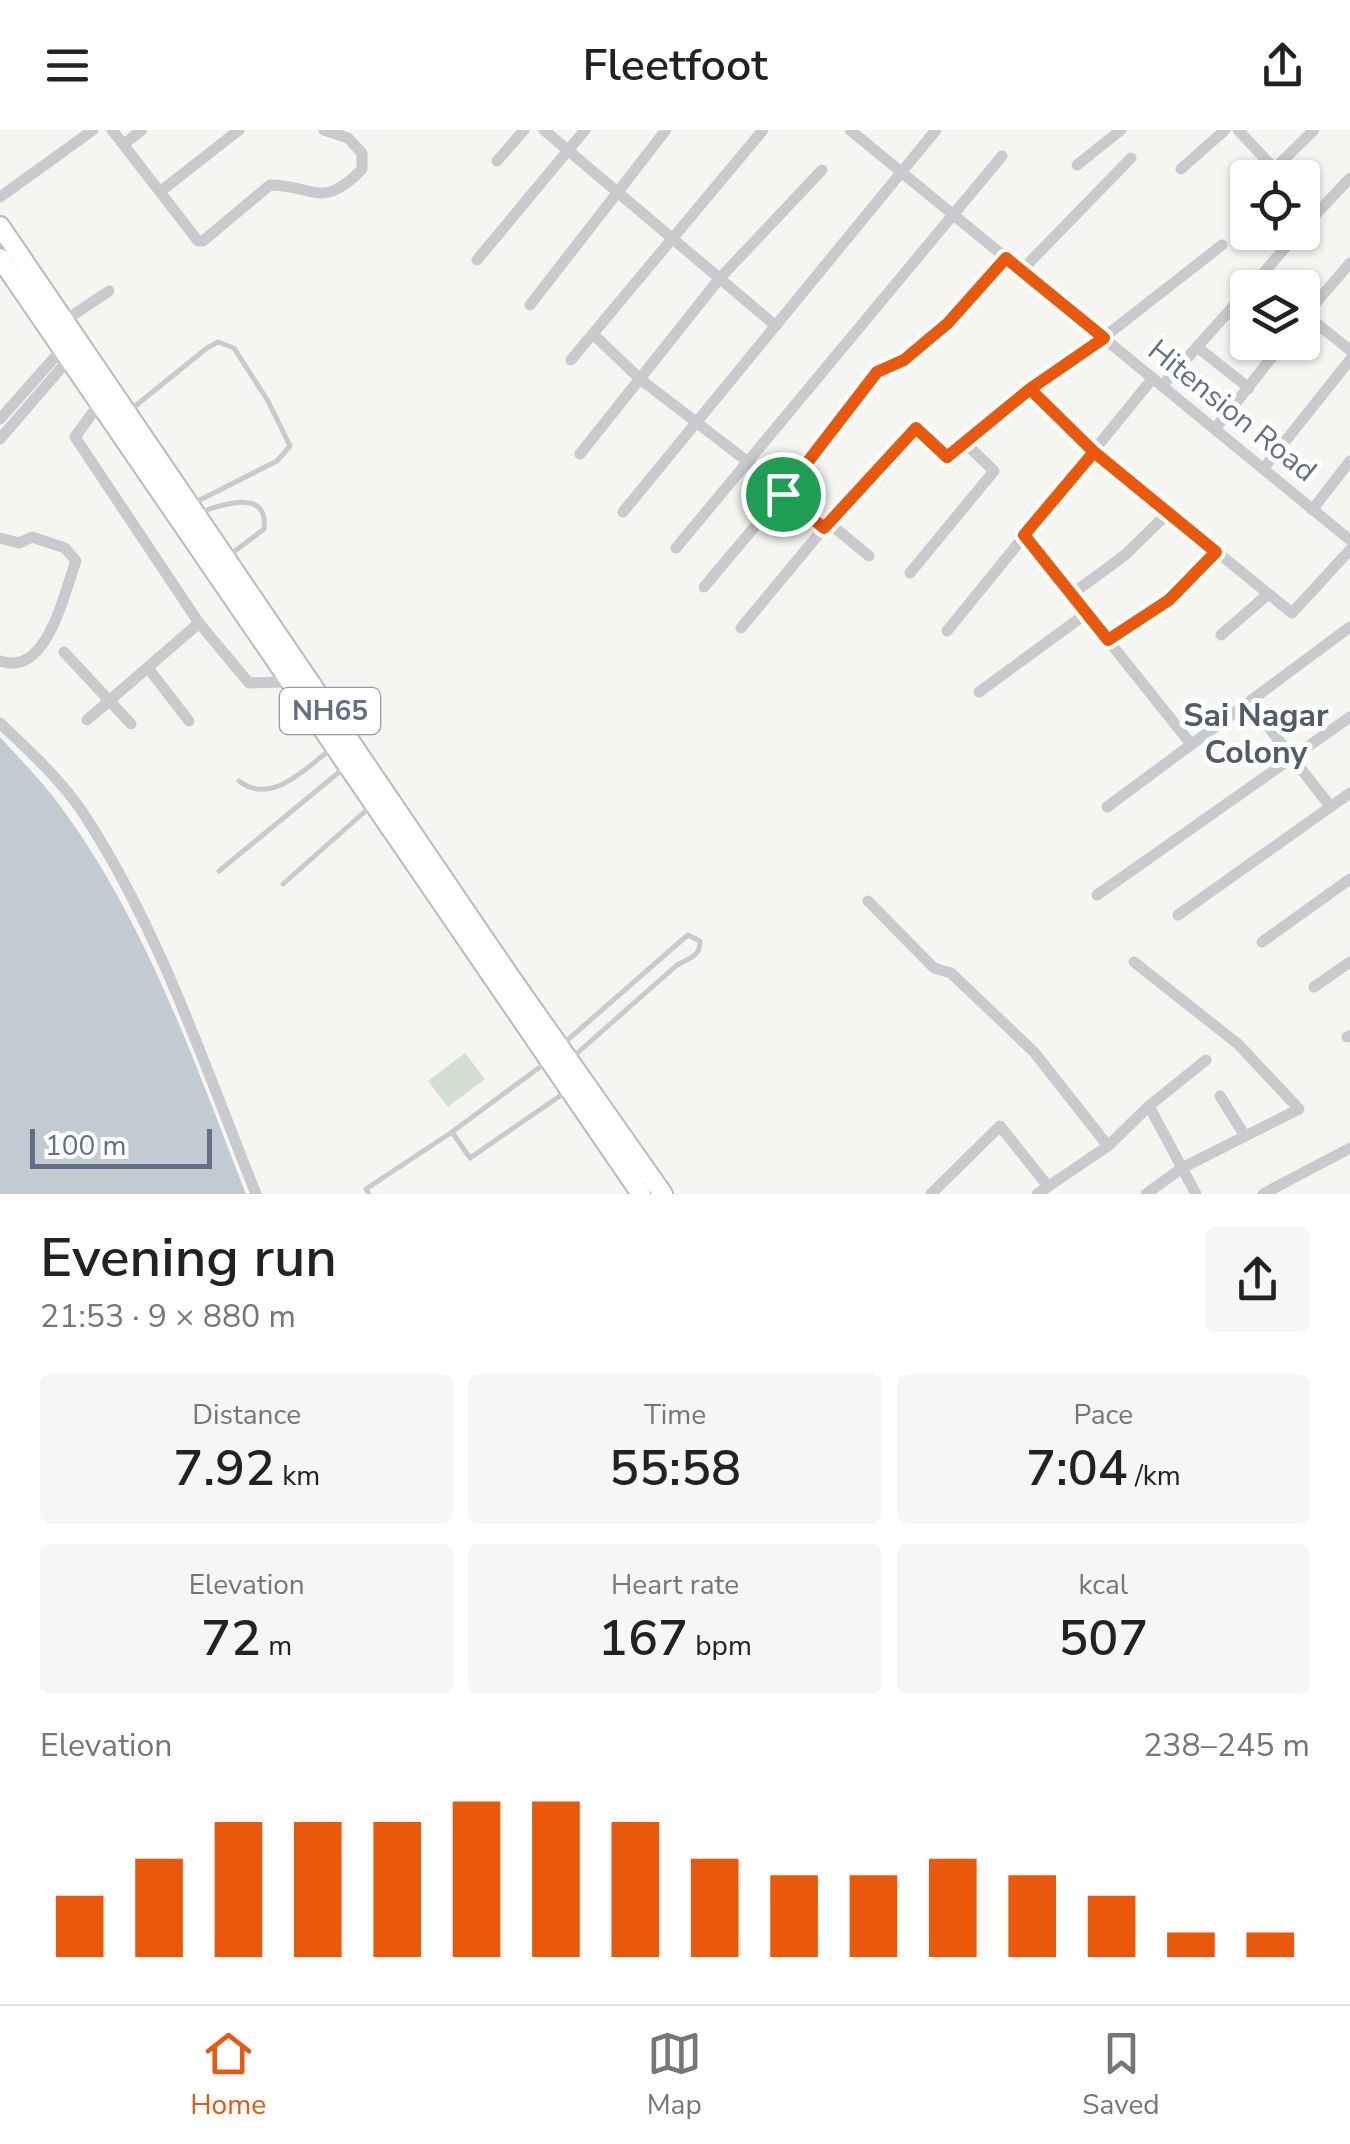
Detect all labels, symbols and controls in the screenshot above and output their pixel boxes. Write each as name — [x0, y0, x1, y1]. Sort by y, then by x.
text: Fleetfoot — [582, 35, 768, 96]
icon: menu — [40, 38, 95, 93]
icon: share — [1255, 38, 1310, 93]
map controls — [1230, 160, 1320, 360]
button: locate — [1230, 160, 1320, 250]
button: layers — [1230, 270, 1320, 360]
street label: Hitension Road — [1139, 330, 1325, 492]
pin — [741, 452, 826, 537]
icon: arrive — [756, 467, 811, 522]
road number: NH65 — [280, 688, 380, 734]
district label: Sai Nagar Colony — [1183, 694, 1329, 774]
scale bar — [30, 1124, 212, 1168]
text: 100 m — [45, 1127, 127, 1165]
text: Evening run — [40, 1220, 337, 1295]
button: share — [1205, 1227, 1310, 1332]
text: 21:53 · 9 × 880 m — [40, 1295, 296, 1338]
text: Distance — [192, 1396, 301, 1434]
text: Time — [644, 1396, 706, 1434]
text: Pace — [1074, 1396, 1133, 1434]
text: 7.92 — [173, 1434, 275, 1503]
text: 55:58 — [609, 1434, 741, 1503]
text: 7:04 — [1026, 1434, 1128, 1503]
text: km — [275, 1457, 320, 1495]
text: /km — [1128, 1457, 1181, 1495]
text: Elevation — [189, 1566, 305, 1604]
text: Heart rate — [611, 1566, 739, 1604]
text: kcal — [1079, 1566, 1128, 1604]
text: 72 — [201, 1604, 261, 1673]
text: 167 — [598, 1604, 688, 1673]
text: 507 — [1058, 1604, 1148, 1673]
text: m — [261, 1627, 292, 1665]
text: bpm — [688, 1627, 752, 1665]
text: Elevation — [40, 1724, 173, 1767]
text: 238–245 m — [1143, 1724, 1310, 1767]
tab: Home — [190, 2026, 266, 2124]
tab: Map — [647, 2026, 702, 2124]
tab: Saved — [1082, 2026, 1160, 2124]

